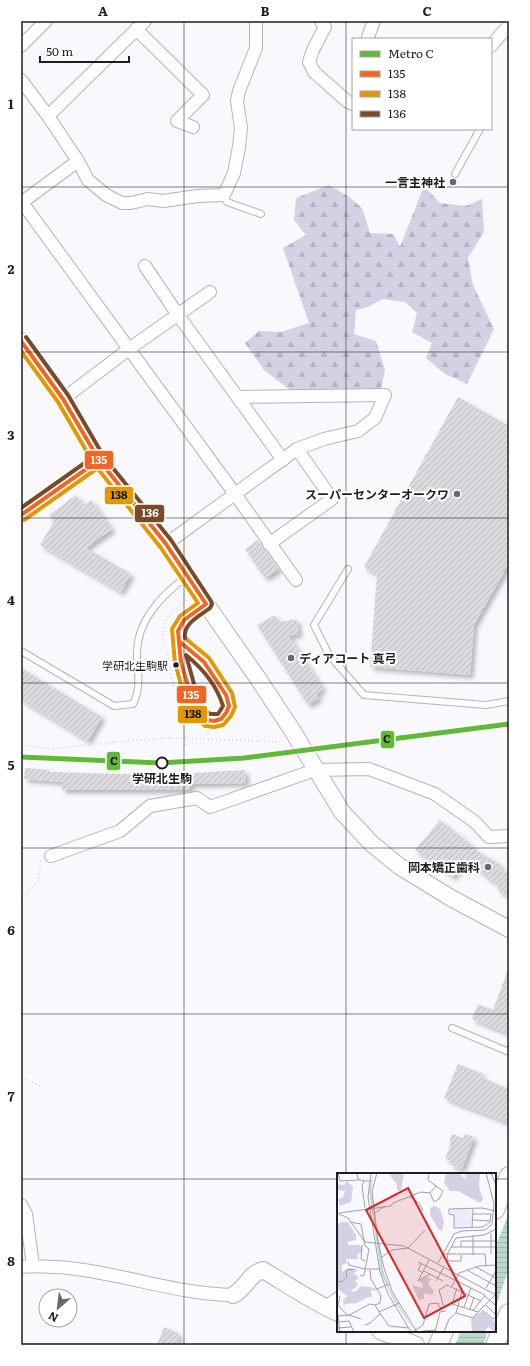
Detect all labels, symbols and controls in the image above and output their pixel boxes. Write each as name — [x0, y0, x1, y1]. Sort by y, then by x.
text: A — [98, 1, 108, 20]
text: B — [261, 1, 270, 20]
text: C — [422, 1, 432, 20]
scale bar — [40, 38, 129, 64]
legend — [352, 38, 492, 130]
text: 50 m — [46, 42, 73, 60]
text: Metro C — [388, 44, 434, 62]
text: 135 — [388, 64, 405, 82]
text: 138 — [388, 84, 406, 102]
text: 1 — [8, 94, 14, 113]
text: 136 — [388, 104, 406, 122]
place label: 一言主神社 — [385, 173, 445, 191]
marker: 一言主神社 — [448, 177, 458, 187]
text: 2 — [8, 259, 15, 278]
text: 3 — [7, 425, 15, 444]
line badge: 135 — [84, 450, 114, 470]
text: 135 — [91, 451, 107, 467]
place label: スーパーセンターオークワ — [305, 485, 449, 503]
line badge: 138 — [104, 486, 134, 505]
text: 138 — [110, 486, 128, 502]
marker: スーパーセンターオークワ — [452, 489, 462, 499]
line badge: 136 — [134, 504, 165, 523]
text: 136 — [141, 504, 159, 520]
text: 4 — [7, 590, 15, 609]
place label: ディアコート 真弓 — [299, 649, 397, 667]
marker: ディアコート 真弓 — [286, 653, 296, 663]
place label: 学研北生駒駅 — [102, 657, 168, 673]
marker: 学研北生駒駅 — [171, 660, 181, 670]
line badge: 135 — [176, 685, 207, 704]
text: 135 — [183, 686, 199, 702]
line badge: 138 — [177, 705, 208, 724]
text: 138 — [184, 705, 202, 721]
line badge: C — [380, 730, 395, 749]
text: C — [383, 730, 391, 746]
line badge: C — [106, 751, 121, 771]
text: C — [110, 752, 118, 768]
text: 5 — [7, 755, 15, 774]
marker: 学研北生駒 — [155, 756, 169, 770]
place label: 学研北生駒 — [132, 769, 192, 787]
place label: 岡本矯正歯科 — [408, 858, 480, 876]
marker: 岡本矯正歯科 — [483, 862, 493, 872]
text: 6 — [7, 920, 15, 939]
text: 7 — [7, 1086, 15, 1105]
inset map — [337, 1173, 496, 1332]
text: 8 — [7, 1251, 15, 1270]
north arrow — [38, 1288, 78, 1328]
text: N — [45, 1308, 61, 1327]

